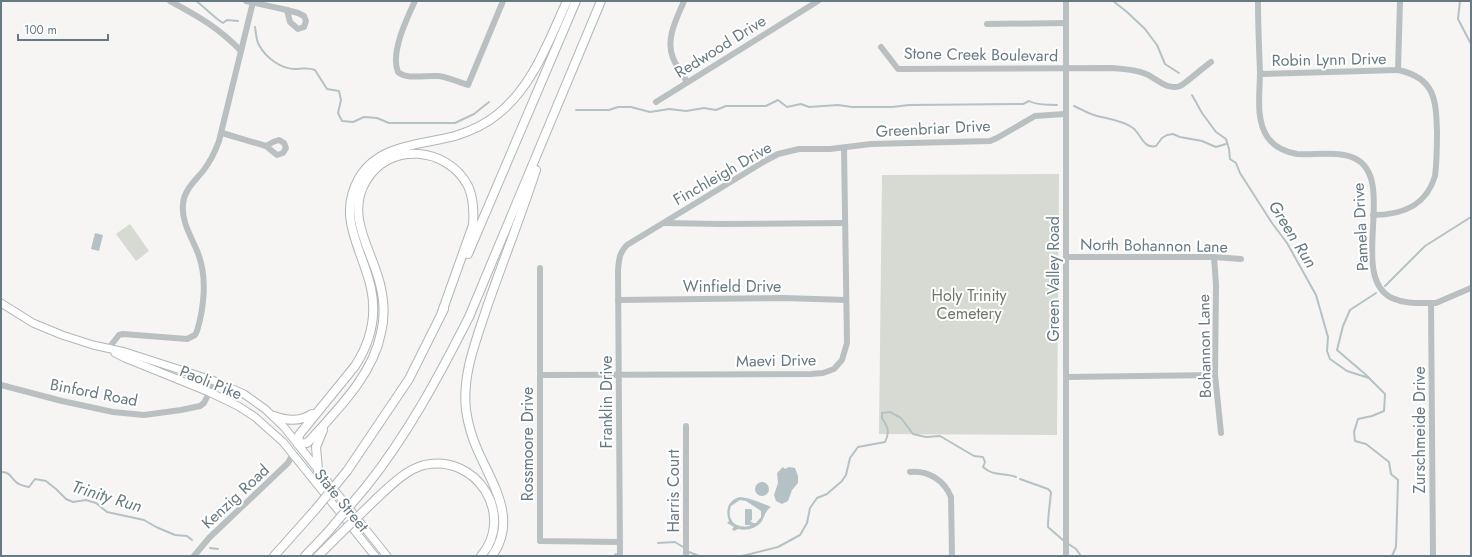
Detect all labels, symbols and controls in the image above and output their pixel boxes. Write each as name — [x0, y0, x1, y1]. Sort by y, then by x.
street label: Redwood Drive — [670, 9, 770, 84]
scale bar — [18, 16, 108, 42]
text: 100 m — [24, 21, 57, 39]
street label: Stone Creek Boulevard — [904, 42, 1058, 67]
street label: Robin Lynn Drive — [1271, 47, 1387, 72]
street label: Greenbriar Drive — [875, 114, 991, 143]
street label: Finchleigh Drive — [669, 136, 776, 211]
street label: Pamela Drive — [1347, 182, 1374, 272]
water label: Green Run — [1263, 196, 1323, 272]
street label: Green Valley Road — [1042, 216, 1065, 342]
street label: North Bohannon Lane — [1080, 233, 1228, 258]
street label: Winfield Drive — [683, 275, 781, 298]
park label: Holy Trinity Cemetery — [932, 284, 1007, 325]
street label: Bohannon Lane — [1192, 294, 1217, 398]
street label: Maevi Drive — [736, 348, 816, 373]
street label: Franklin Drive — [595, 356, 618, 448]
street label: Paoli Pike — [176, 360, 245, 405]
street label: Zurschmeide Drive — [1408, 366, 1431, 494]
street label: Binford Road — [48, 373, 140, 412]
street label: Rossmoore Drive — [516, 387, 539, 501]
street label: Harris Court — [662, 449, 685, 532]
street label: Kenzig Road — [196, 459, 274, 534]
street label: State Street — [309, 464, 374, 537]
water label: Trinity Run — [69, 474, 145, 518]

